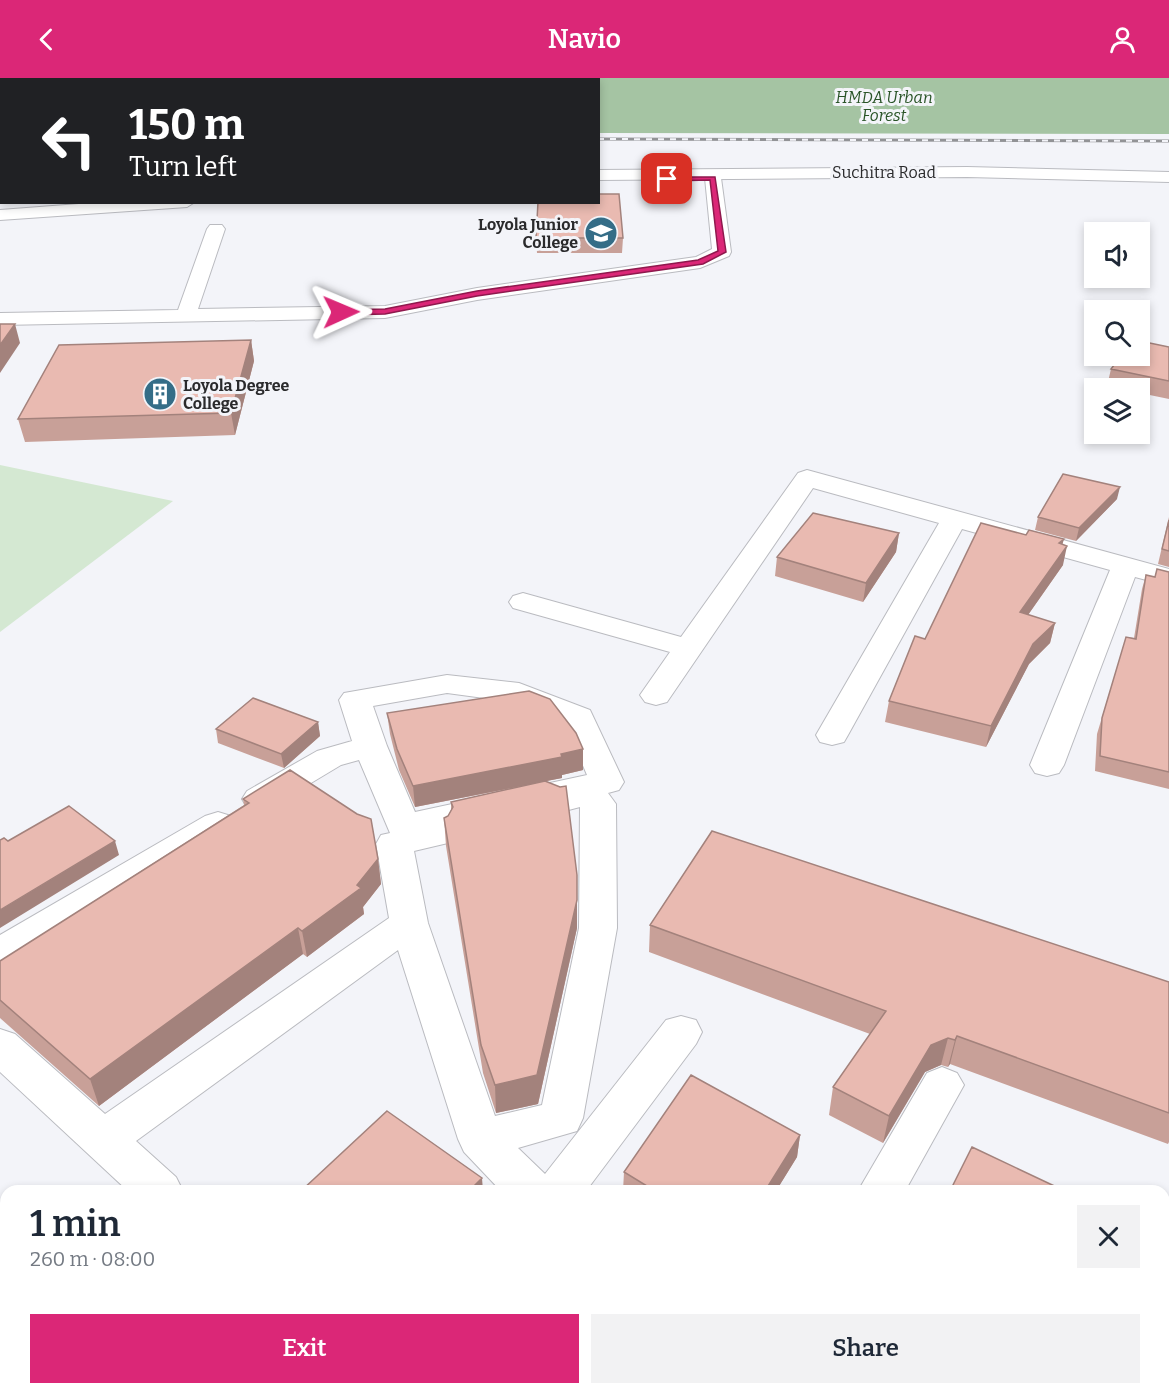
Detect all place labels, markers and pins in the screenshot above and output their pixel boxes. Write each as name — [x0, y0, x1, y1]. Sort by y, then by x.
pin — [641, 153, 692, 204]
place label: Loyola Junior College — [478, 215, 578, 252]
school or university icon: Loyola Junior College — [583, 215, 619, 251]
building icon: Loyola Degree College — [142, 376, 178, 412]
place label: Loyola Degree College — [183, 376, 290, 413]

